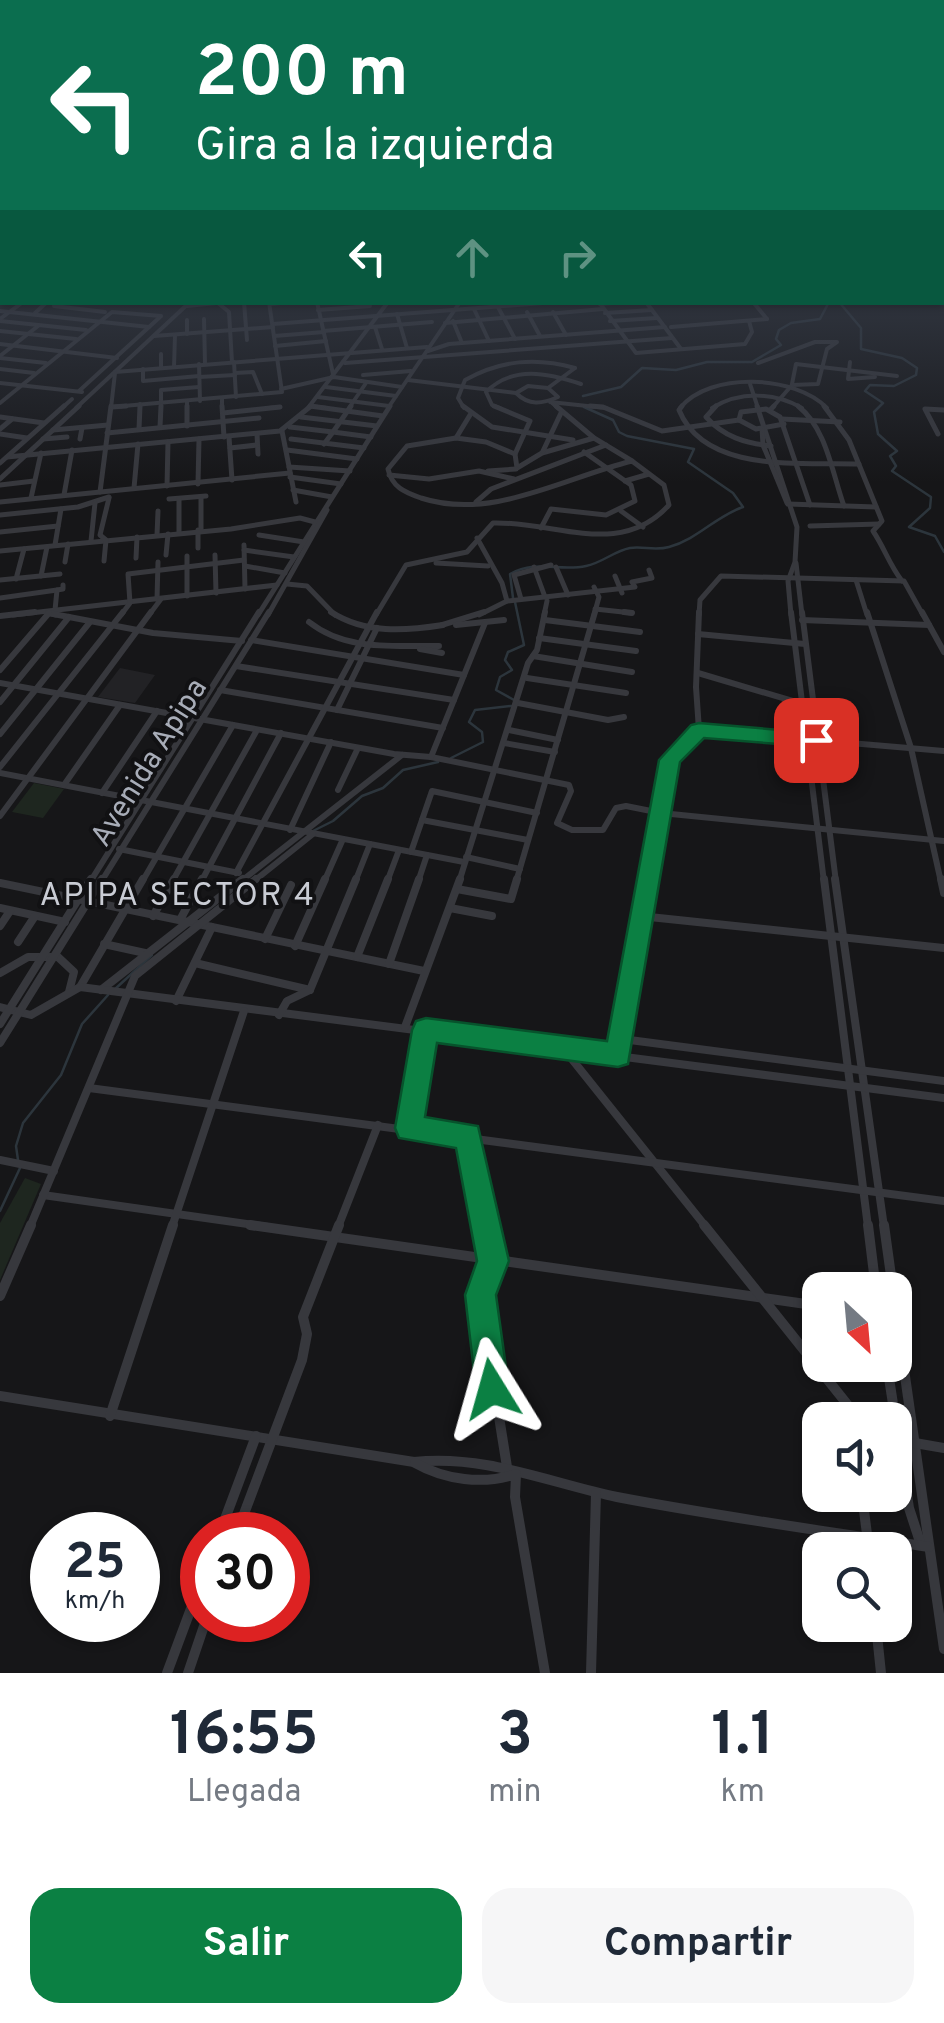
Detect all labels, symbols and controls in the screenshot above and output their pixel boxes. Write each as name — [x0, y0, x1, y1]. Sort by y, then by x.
text: 200 m — [195, 32, 409, 121]
icon: left — [30, 40, 160, 170]
text: Gira a la izquierda — [195, 119, 554, 176]
icon: left — [340, 230, 395, 285]
icon: ahead — [445, 230, 500, 285]
icon: right — [550, 230, 605, 285]
street label: Avenida Apipa — [84, 672, 217, 854]
pin — [774, 698, 859, 783]
icon: arrive — [789, 713, 844, 768]
district label: APIPA SECTOR 4 — [40, 877, 316, 917]
north arrow — [802, 1272, 912, 1382]
map controls — [802, 1272, 912, 1642]
position arrow — [440, 1337, 544, 1441]
button: sound — [802, 1402, 912, 1512]
speed limit sign: 30 — [180, 1512, 310, 1642]
button: search — [802, 1532, 912, 1642]
text: 25 — [64, 1533, 126, 1596]
text: km/h — [65, 1586, 125, 1618]
text: 16:55 — [170, 1700, 319, 1776]
text: 3 — [497, 1700, 533, 1776]
text: 1.1 — [711, 1700, 774, 1776]
text: Llegada — [187, 1773, 301, 1813]
text: min — [488, 1773, 542, 1813]
text: km — [721, 1773, 765, 1813]
button: Salir — [30, 1888, 462, 2003]
button: Compartir — [482, 1888, 914, 2003]

